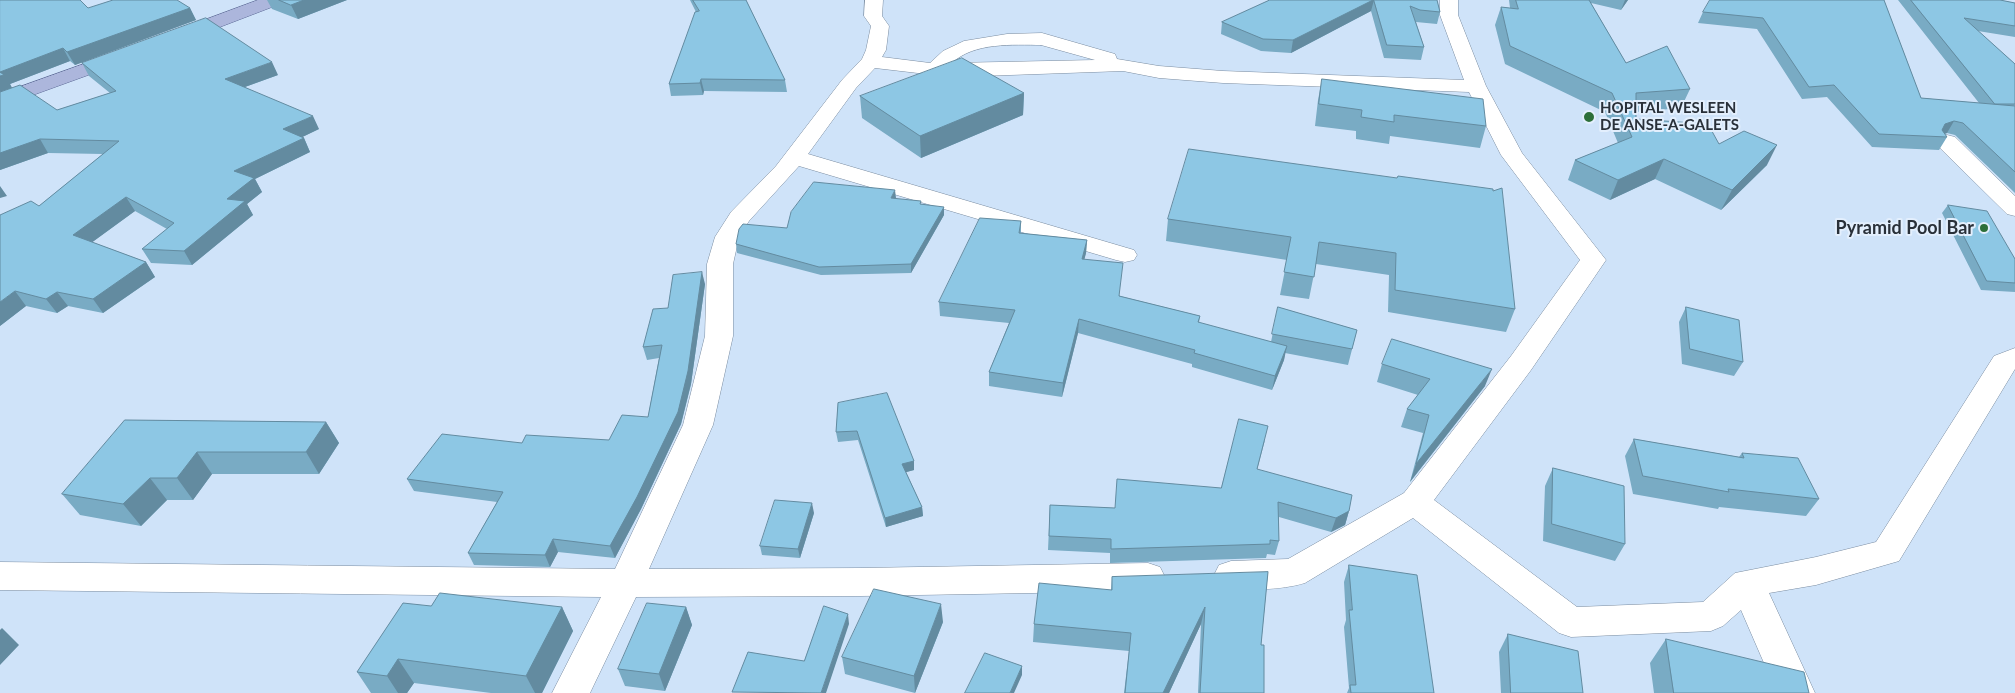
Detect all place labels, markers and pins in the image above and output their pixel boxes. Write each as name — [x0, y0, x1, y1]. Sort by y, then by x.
place label: HOPITAL WESLEEN DE ANSE-A-GALETS — [1600, 99, 1739, 134]
marker: HOPITAL WESLEEN DE ANSE-A-GALETS — [1582, 110, 1596, 124]
place label: Pyramid Pool Bar — [1836, 217, 1974, 239]
marker: Pyramid Pool Bar — [1978, 222, 1990, 234]

